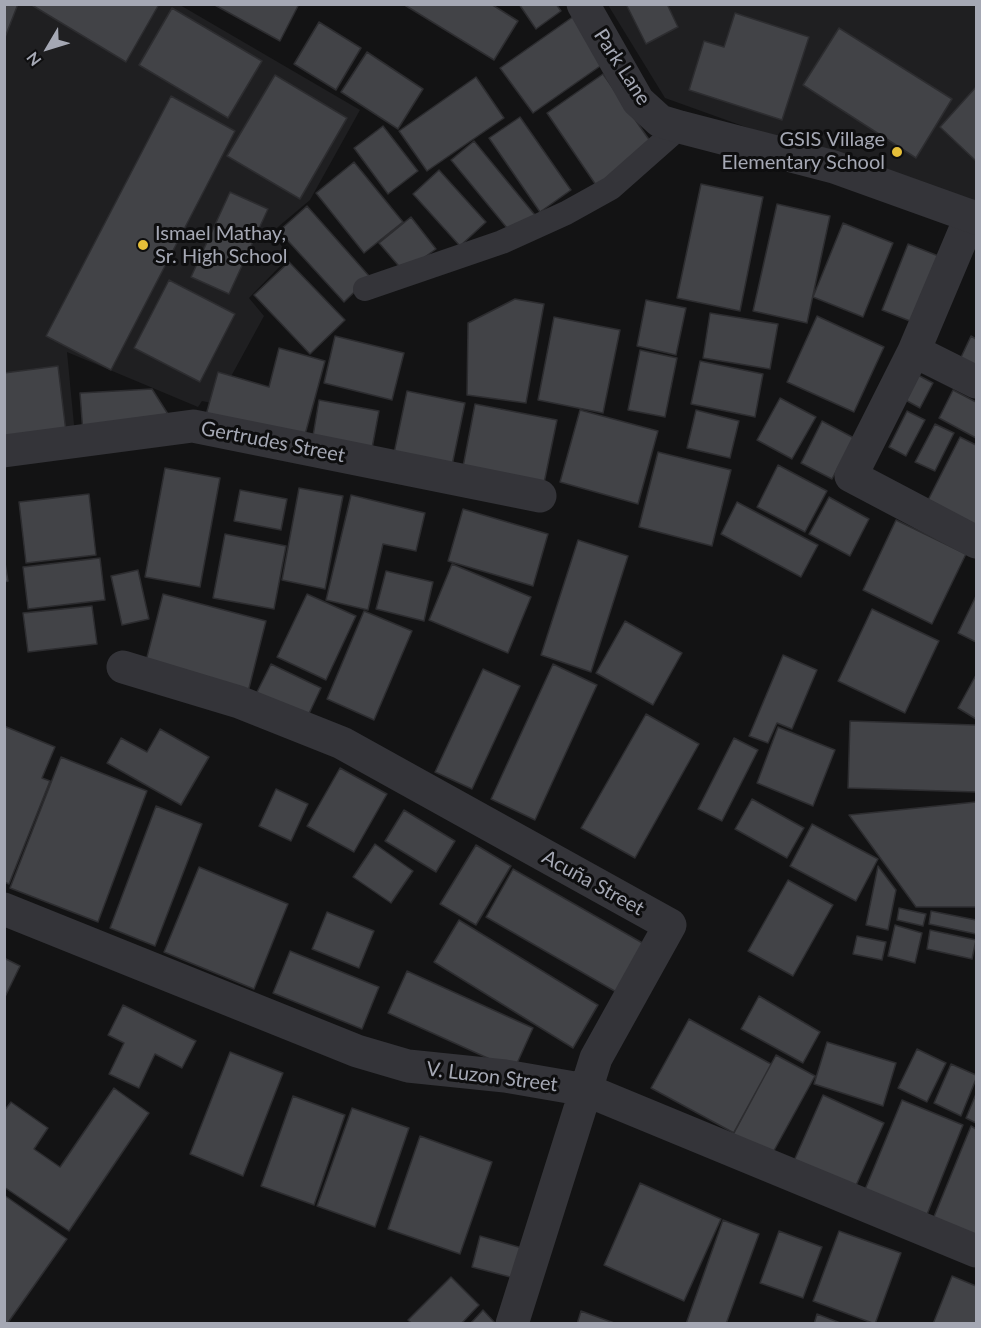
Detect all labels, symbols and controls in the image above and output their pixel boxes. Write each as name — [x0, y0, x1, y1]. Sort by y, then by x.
north arrow — [18, 18, 78, 78]
street label: Park Lane — [588, 24, 656, 110]
text: N — [22, 49, 45, 70]
place label: GSIS Village Elementary School — [722, 128, 885, 175]
marker: GSIS Village Elementary School — [890, 145, 904, 159]
place label: Ismael Mathay, Sr. High School — [155, 222, 287, 269]
marker: Ismael Mathay, Sr. High School — [136, 238, 150, 252]
street label: Gertrudes Street — [199, 416, 347, 468]
street label: Acuña Street — [538, 845, 648, 921]
street label: V. Luzon Street — [425, 1057, 559, 1097]

